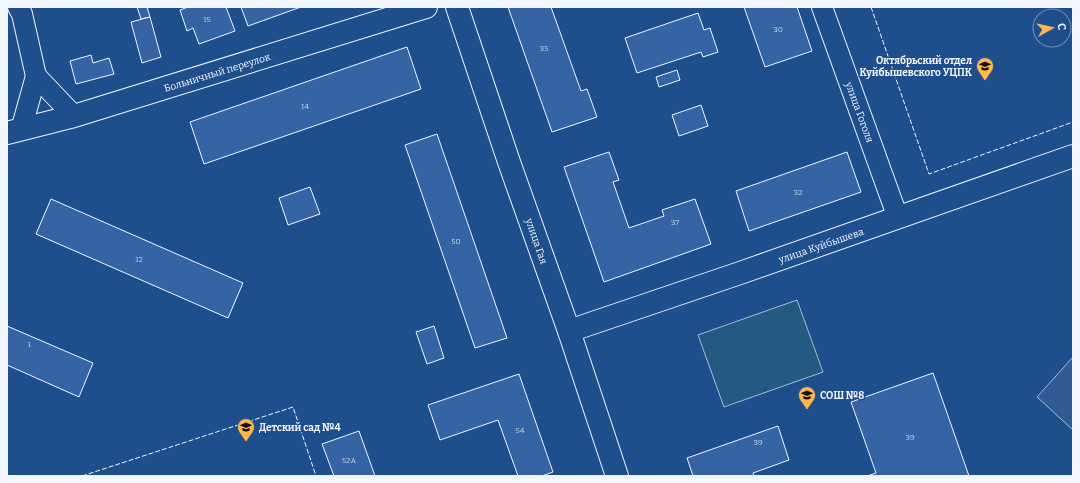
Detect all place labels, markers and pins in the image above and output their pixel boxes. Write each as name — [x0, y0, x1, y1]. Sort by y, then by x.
place label: Октябрьский отдел Куйбышевского УЦПК — [860, 55, 973, 79]
school or university icon: Октябрьский отдел Куйбышевского УЦПК — [975, 56, 995, 81]
school or university icon: СОШ №8 — [797, 385, 817, 410]
place label: СОШ №8 — [820, 390, 864, 402]
school or university icon: Детский сад №4 — [236, 417, 256, 442]
place label: Детский сад №4 — [259, 422, 341, 434]

